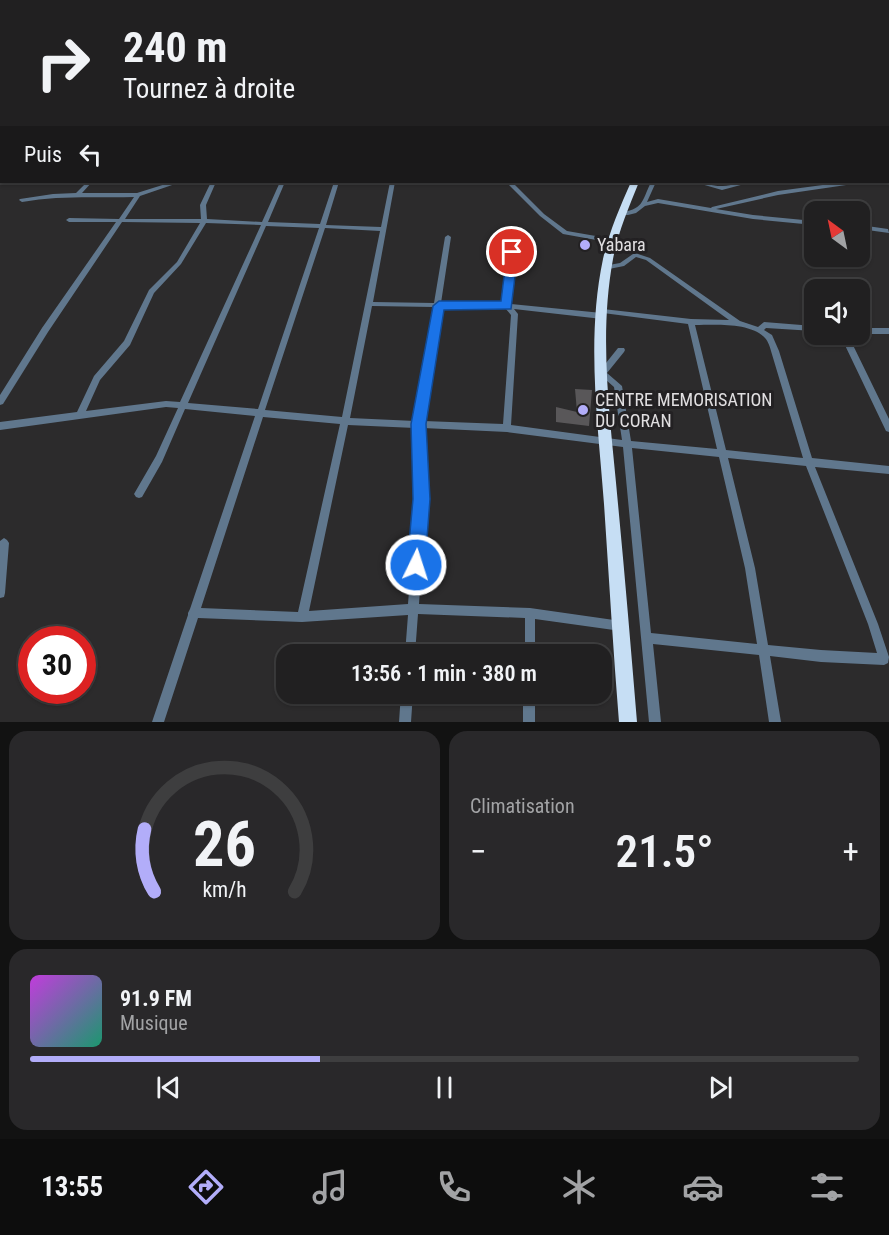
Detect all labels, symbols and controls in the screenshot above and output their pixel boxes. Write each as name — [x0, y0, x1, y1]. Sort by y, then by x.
text: 240 m — [123, 23, 228, 72]
icon: right — [24, 24, 102, 102]
text: Tournez à droite — [123, 73, 295, 105]
icon: left — [74, 138, 107, 171]
text: Puis — [24, 142, 62, 167]
north arrow — [804, 201, 870, 267]
map controls — [804, 201, 870, 345]
pin — [486, 226, 537, 277]
place label: Yabara — [597, 234, 646, 255]
icon: arrive — [495, 235, 528, 268]
marker: Yabara — [578, 238, 592, 252]
button: sound — [804, 279, 870, 345]
place label: CENTRE MEMORISATION DU CORAN — [595, 389, 773, 431]
marker: CENTRE MEMORISATION DU CORAN — [576, 403, 590, 417]
position arrow — [384, 533, 448, 597]
speed limit sign: 30 — [18, 626, 96, 704]
text: 13:56 · 1 min · 380 m — [351, 661, 537, 686]
text: Climatisation — [470, 794, 575, 818]
text: 26 — [193, 808, 256, 881]
text: 21.5° — [616, 825, 714, 878]
text: − — [470, 832, 487, 871]
text: + — [843, 832, 859, 871]
text: km/h — [202, 878, 247, 903]
text: 91.9 FM — [120, 986, 192, 1011]
text: Musique — [120, 1011, 188, 1035]
icon: previous — [152, 1071, 185, 1104]
icon: pause — [428, 1071, 461, 1104]
icon: next — [704, 1071, 737, 1104]
icon: directions — [185, 1166, 227, 1208]
icon: music — [309, 1166, 351, 1208]
icon: phone — [433, 1166, 475, 1208]
icon: climate — [558, 1166, 600, 1208]
icon: car — [682, 1166, 724, 1208]
icon: filters — [806, 1166, 848, 1208]
text: 13:55 — [41, 1171, 103, 1203]

